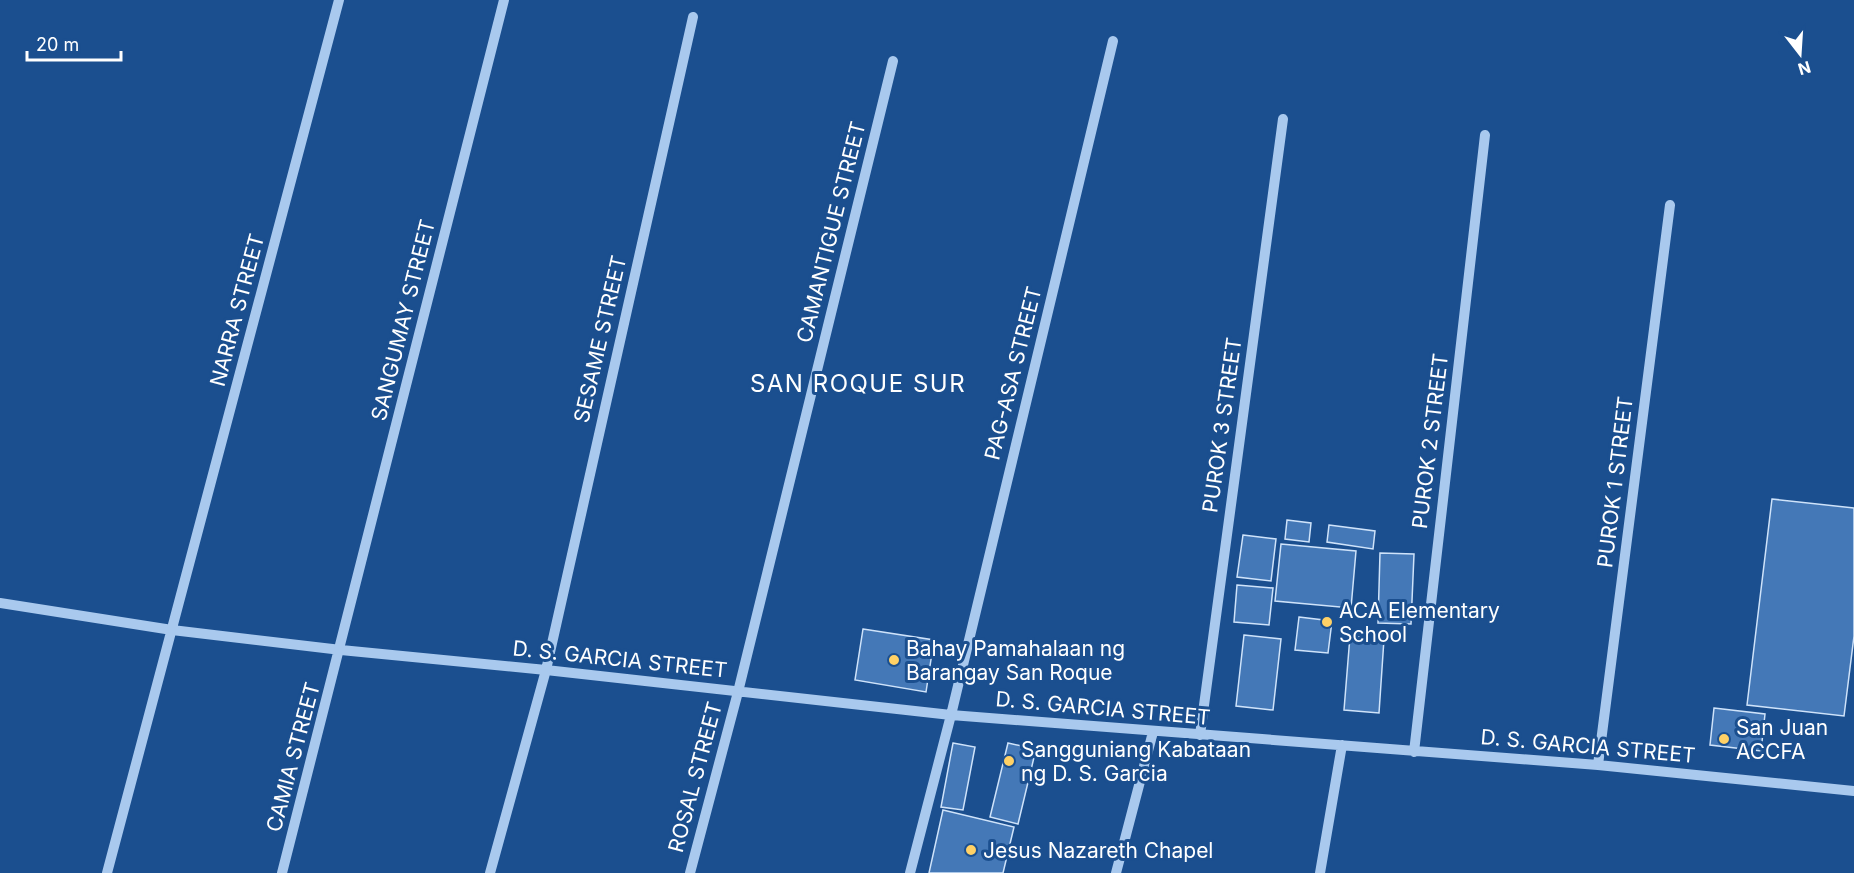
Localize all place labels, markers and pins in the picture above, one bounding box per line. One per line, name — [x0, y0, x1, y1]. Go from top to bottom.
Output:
place label: ACA Elementary School — [1339, 598, 1500, 647]
marker: ACA Elementary School — [1320, 615, 1334, 629]
place label: Bahay Pamahalaan ng Barangay San Roque — [906, 636, 1125, 685]
marker: Bahay Pamahalaan ng Barangay San Roque — [887, 653, 901, 667]
place label: San Juan ACCFA — [1736, 715, 1828, 764]
marker: San Juan ACCFA — [1717, 732, 1731, 746]
place label: Sangguniang Kabataan ng D. S. Garcia — [1021, 737, 1251, 786]
marker: Sangguniang Kabataan ng D. S. Garcia — [1002, 754, 1016, 768]
place label: Jesus Nazareth Chapel — [983, 838, 1213, 863]
marker: Jesus Nazareth Chapel — [964, 843, 978, 857]

